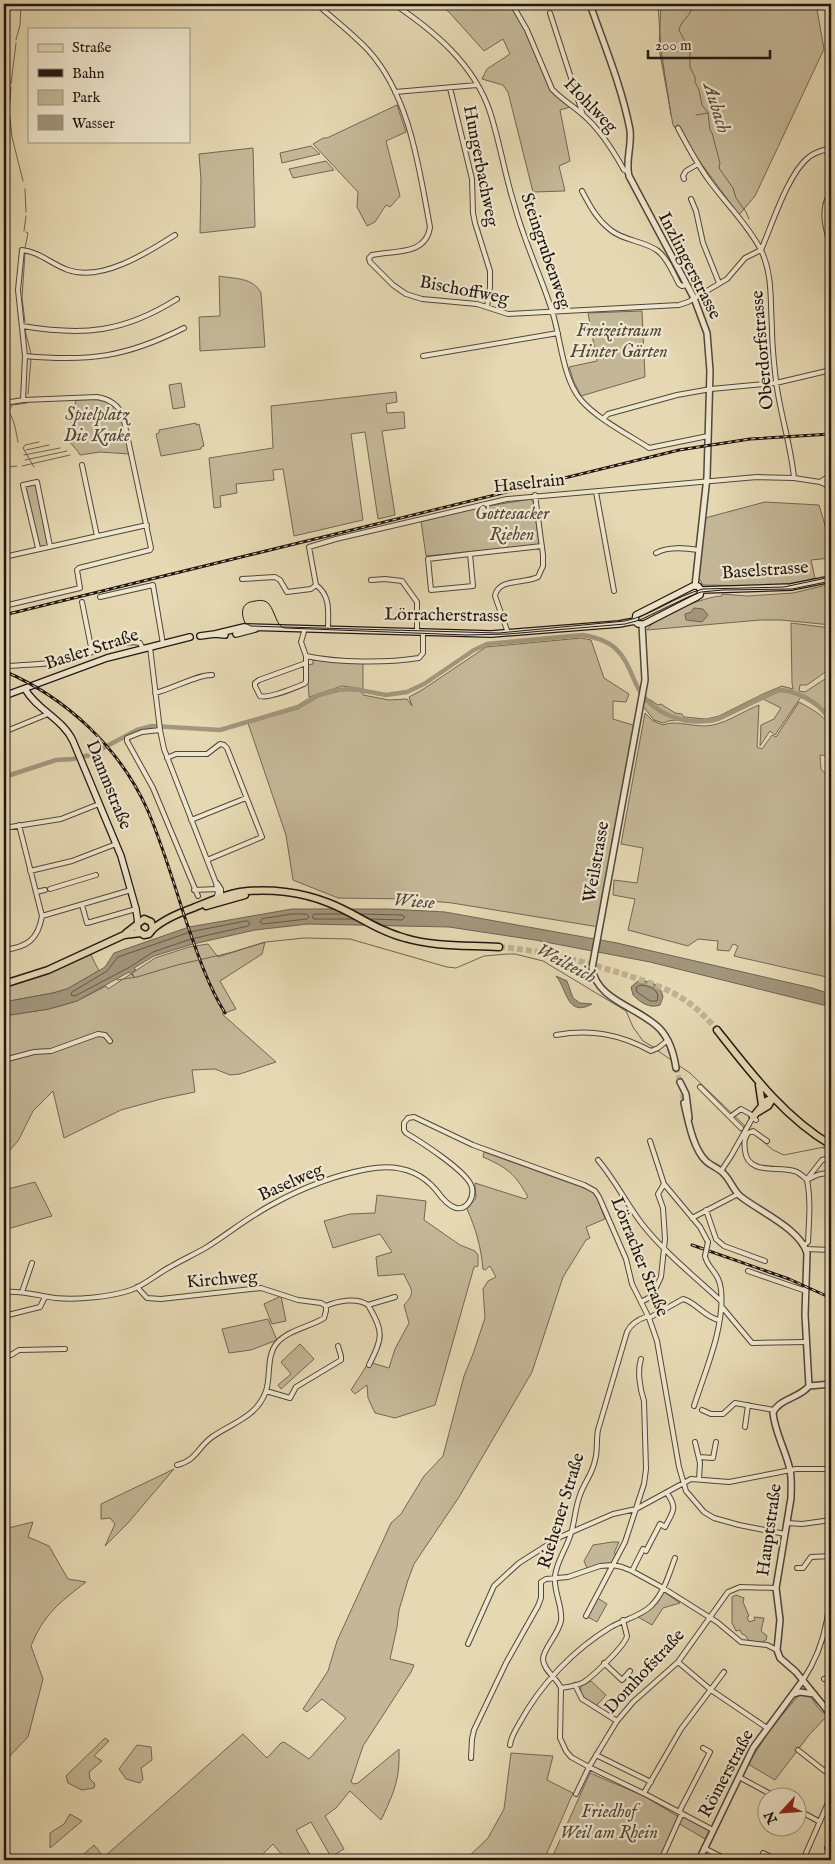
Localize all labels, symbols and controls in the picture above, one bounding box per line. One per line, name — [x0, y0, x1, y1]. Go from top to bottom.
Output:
legend — [28, 28, 190, 142]
scale bar — [648, 28, 770, 60]
text: 200 m — [655, 36, 692, 55]
text: Straße — [72, 38, 112, 57]
text: Bahn — [72, 64, 104, 83]
street label: Hohlweg — [558, 73, 622, 139]
water label: Aubach — [696, 78, 735, 136]
text: Park — [72, 88, 102, 107]
street label: Hungerbachweg — [457, 103, 503, 229]
text: Wasser — [72, 114, 115, 133]
street label: Steingrubenweg — [514, 190, 576, 312]
street label: Inzlingerstrasse — [652, 208, 726, 324]
street label: Bischoffweg — [417, 271, 511, 311]
street label: Oberdorfstrasse — [746, 289, 780, 411]
park label: Freizeitraum Hinter Gärten — [569, 320, 668, 364]
park label: Spielplatz Die Krake — [64, 404, 131, 448]
street label: Haselrain — [492, 469, 566, 499]
park label: Gottesacker Riehen — [475, 503, 550, 547]
street label: Baselstrasse — [721, 556, 809, 586]
street label: Lörracherstrasse — [384, 603, 508, 629]
street label: Basler Straße — [42, 624, 142, 676]
street label: Dammstraße — [80, 737, 136, 833]
street label: Weilstrasse — [579, 820, 615, 904]
water label: Wiese — [392, 889, 436, 915]
water label: Weilteich — [532, 938, 600, 990]
street label: Baselweg — [255, 1158, 327, 1207]
street label: Lörracher Straße — [605, 1194, 673, 1320]
street label: Kirchweg — [186, 1265, 259, 1295]
street label: Riehener Straße — [533, 1450, 591, 1572]
street label: Hauptstraße — [752, 1482, 788, 1578]
street label: Domhofstraße — [600, 1625, 690, 1719]
street label: Römerstraße — [694, 1726, 760, 1822]
north arrow — [758, 1786, 808, 1836]
park label: Friedhof Weil am Rhein — [560, 1801, 658, 1845]
text: N — [760, 1808, 782, 1828]

